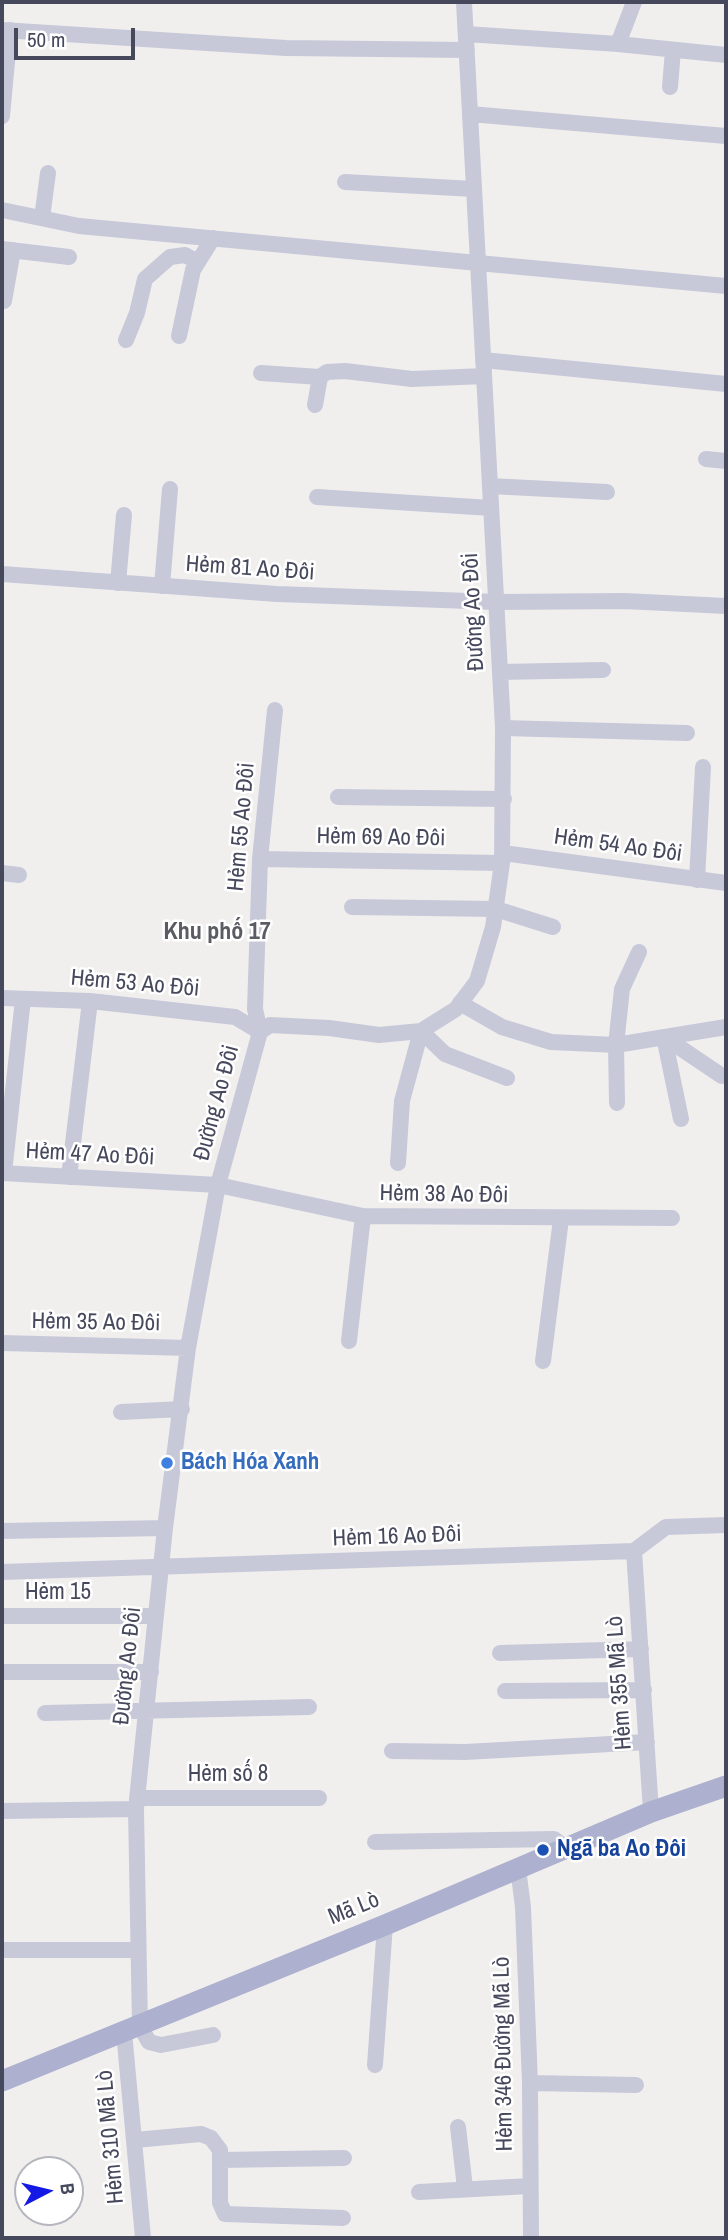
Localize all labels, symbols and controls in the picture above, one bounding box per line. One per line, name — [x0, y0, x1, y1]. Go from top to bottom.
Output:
scale bar — [18, 14, 138, 58]
text: 50 m — [27, 25, 65, 54]
street label: Hẻm 81 Ao Đôi — [185, 551, 315, 587]
street label: Đường Ao Đôi — [457, 552, 491, 672]
street label: Hẻm 55 Ao Đôi — [223, 762, 261, 892]
street label: Hẻm 69 Ao Đôi — [316, 823, 446, 853]
street label: Hẻm 54 Ao Đôi — [552, 823, 684, 869]
district label: Khu phố 17 — [163, 919, 271, 947]
street label: Hẻm 53 Ao Đôi — [70, 965, 200, 1003]
street label: Đường Ao Đôi — [188, 1042, 246, 1164]
street label: Hẻm 47 Ao Đôi — [25, 1138, 155, 1172]
street label: Hẻm 38 Ao Đôi — [379, 1180, 509, 1210]
street label: Hẻm 35 Ao Đôi — [31, 1308, 161, 1338]
place label: Bách Hóa Xanh — [181, 1449, 319, 1477]
marker: Bách Hóa Xanh — [159, 1455, 175, 1471]
street label: Hẻm 16 Ao Đôi — [332, 1521, 462, 1553]
street label: Hẻm 15 — [25, 1579, 91, 1607]
street label: Đường Ao Đôi — [108, 1606, 148, 1726]
street label: Hẻm 355 Mã Lò — [602, 1615, 638, 1751]
street label: Hẻm số 8 — [188, 1761, 268, 1789]
place label: Ngã ba Ao Đôi — [557, 1836, 686, 1864]
marker: Ngã ba Ao Đôi — [535, 1842, 551, 1858]
street label: Mã Lò — [325, 1886, 383, 1932]
street label: Hẻm 346 Đường Mã Lò — [489, 1956, 519, 2152]
street label: Hẻm 310 Mã Lò — [91, 2069, 131, 2205]
north arrow — [14, 2156, 84, 2226]
text: B — [54, 2182, 81, 2196]

